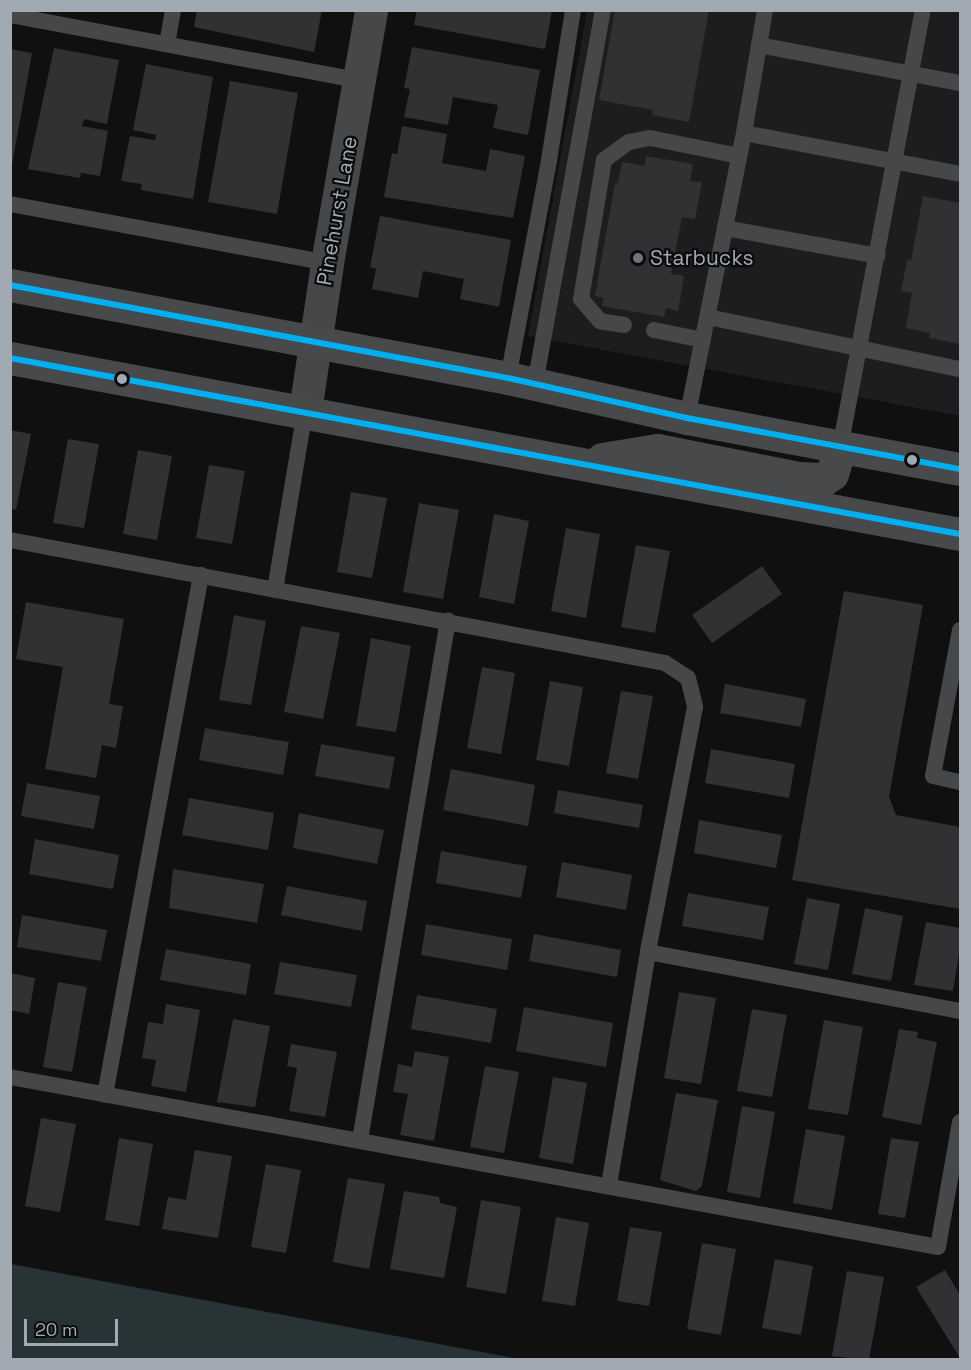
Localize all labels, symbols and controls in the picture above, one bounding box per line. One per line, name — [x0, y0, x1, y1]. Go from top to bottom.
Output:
street label: Pinehurst Lane — [311, 134, 363, 288]
place label: Starbucks — [650, 245, 754, 271]
marker: Starbucks — [631, 251, 645, 265]
unlabelled marker — [116, 373, 128, 385]
unlabelled marker — [906, 454, 918, 466]
scale bar — [27, 1307, 122, 1345]
text: 20 m — [35, 1318, 78, 1341]

